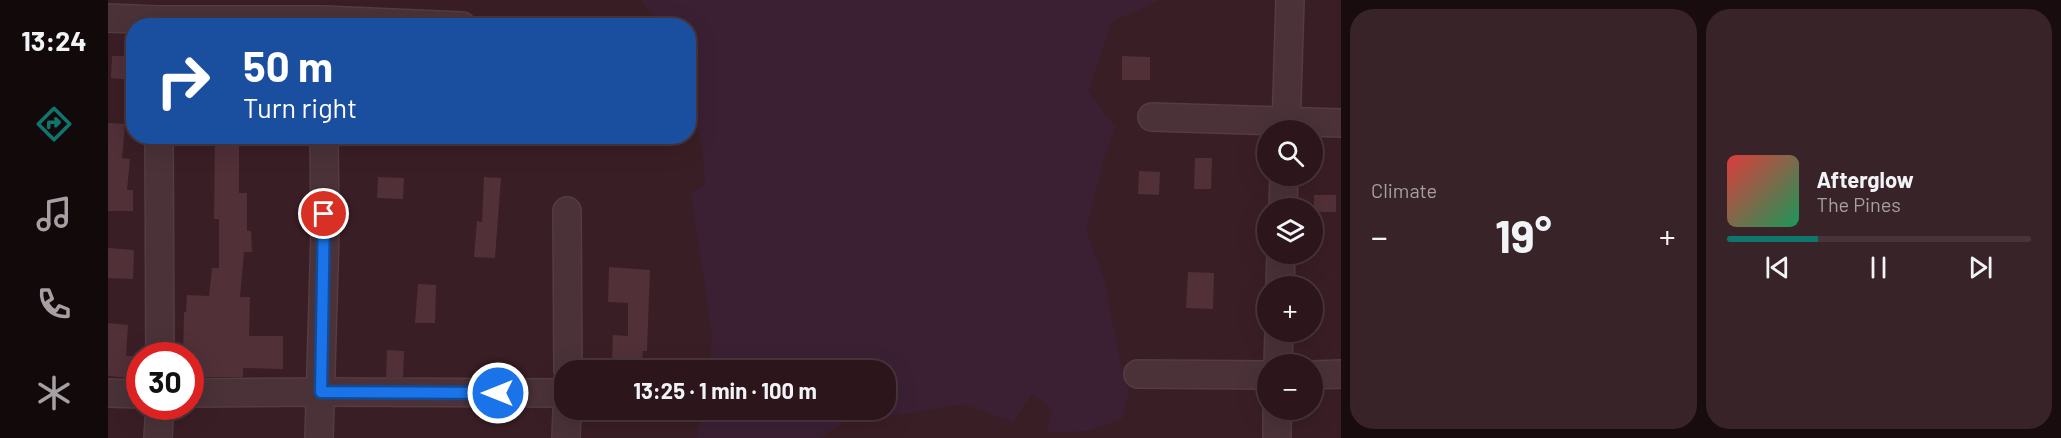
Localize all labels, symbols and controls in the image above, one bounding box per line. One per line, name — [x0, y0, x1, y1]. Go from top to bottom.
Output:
text: 13:24 — [21, 24, 87, 56]
text: 50 m — [243, 40, 333, 90]
icon: right — [144, 42, 222, 120]
text: Turn right — [243, 91, 357, 123]
icon: directions — [33, 103, 75, 145]
map controls — [1257, 120, 1323, 420]
button: search — [1257, 120, 1323, 186]
text: Afterglow — [1817, 166, 1914, 192]
text: Climate — [1371, 178, 1437, 202]
pin — [298, 188, 349, 239]
text: The Pines — [1817, 192, 1901, 216]
icon: music — [33, 193, 75, 235]
icon: arrive — [307, 197, 340, 230]
button: layers — [1257, 198, 1323, 264]
text: 19° — [1495, 208, 1552, 262]
text: − — [1371, 216, 1388, 256]
text: + — [1659, 216, 1676, 256]
icon: previous — [1761, 251, 1794, 284]
icon: pause — [1862, 251, 1895, 284]
icon: next — [1964, 251, 1997, 284]
button: + — [1257, 276, 1323, 342]
icon: phone — [33, 283, 75, 325]
speed limit sign: 30 — [126, 342, 204, 420]
button: − — [1257, 354, 1323, 420]
position arrow — [466, 361, 530, 425]
icon: climate — [33, 372, 75, 414]
text: 13:25 · 1 min · 100 m — [633, 377, 817, 403]

